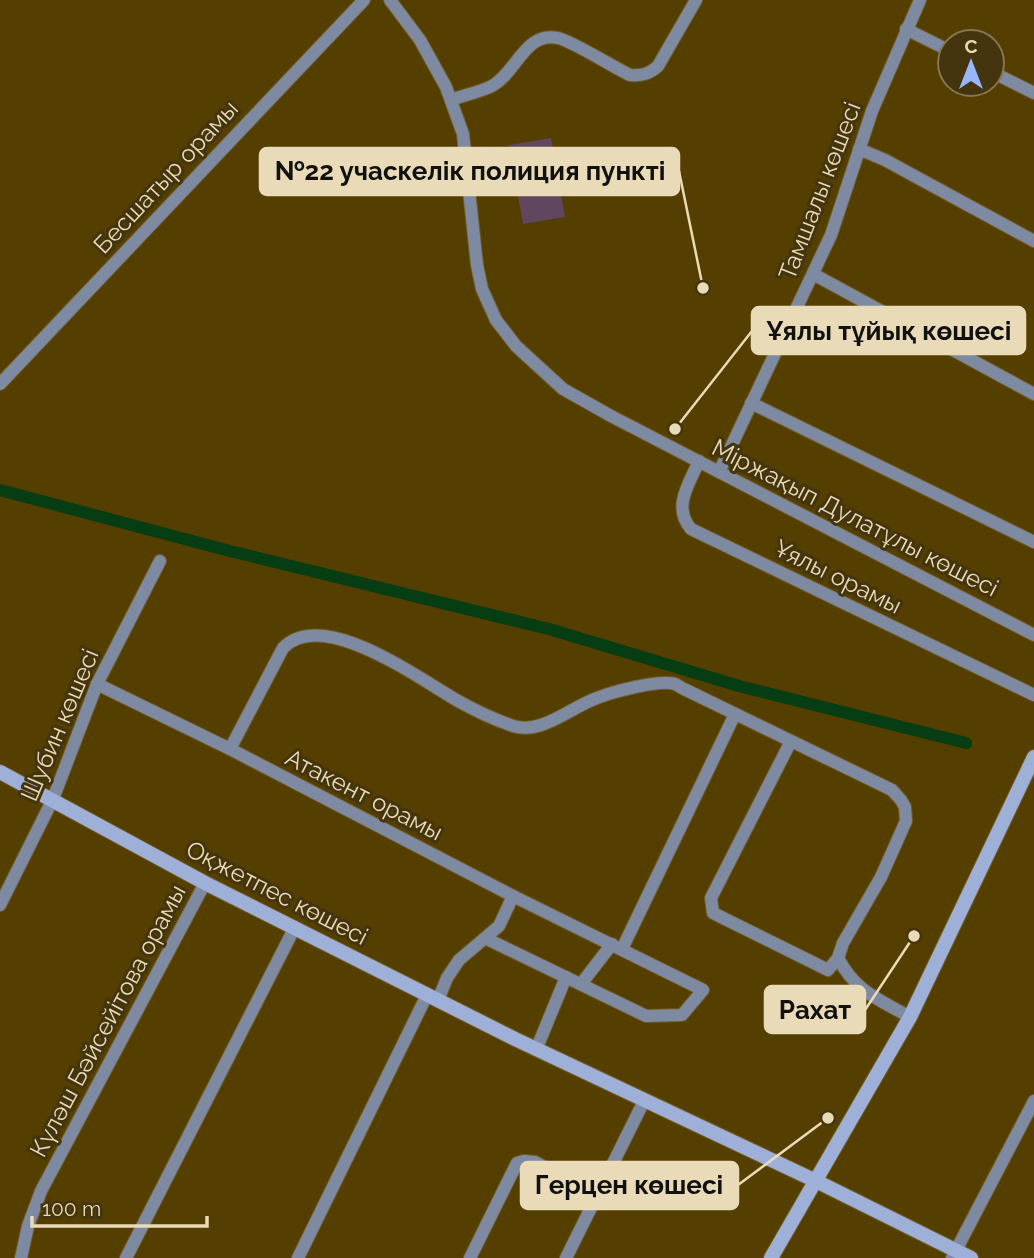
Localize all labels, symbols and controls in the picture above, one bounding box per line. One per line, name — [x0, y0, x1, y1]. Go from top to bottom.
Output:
north arrow — [936, 28, 1006, 98]
text: С — [964, 35, 978, 57]
street label: Бесшатыр орамы — [87, 94, 244, 259]
street label: Тамшалы көшесі — [772, 98, 867, 284]
callout: №22 учаскелік полиция пункті — [260, 148, 679, 195]
text: №22 учаскелік полиция пункті — [275, 156, 665, 186]
callout: Ұялы тұйық көшесі — [752, 307, 1025, 354]
text: Ұялы тұйық көшесі — [766, 316, 1011, 346]
street label: Міржақып Дулатұлы көшесі — [707, 433, 1003, 603]
street label: Ұялы орамы — [770, 533, 906, 620]
street label: Шубин көшесі — [14, 644, 105, 805]
street label: Атакент орамы — [281, 742, 448, 847]
street label: Оқжетпес көшесі — [182, 834, 373, 951]
street label: Күләш Бәйсейітова орамы — [23, 880, 192, 1162]
callout: Рахат — [765, 986, 865, 1033]
text: Рахат — [779, 995, 851, 1025]
callout: Герцен көшесі — [521, 1162, 738, 1209]
text: Герцен көшесі — [535, 1170, 723, 1200]
scale bar — [32, 1184, 206, 1228]
text: 100 m — [42, 1196, 101, 1221]

